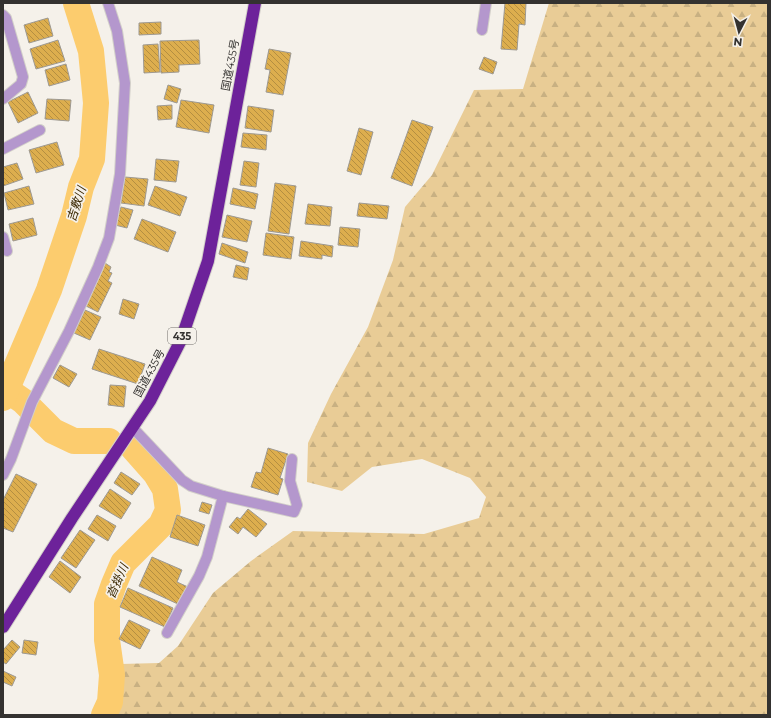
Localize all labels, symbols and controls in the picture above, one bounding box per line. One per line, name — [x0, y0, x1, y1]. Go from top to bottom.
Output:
north arrow — [719, 12, 759, 52]
text: N — [733, 35, 743, 49]
street label: 国道435号 — [218, 38, 242, 92]
water label: 吉敷川 — [63, 183, 89, 223]
road number: 435 — [168, 328, 196, 344]
street label: 国道435号 — [131, 347, 167, 399]
water label: 沓掛川 — [103, 560, 132, 601]

